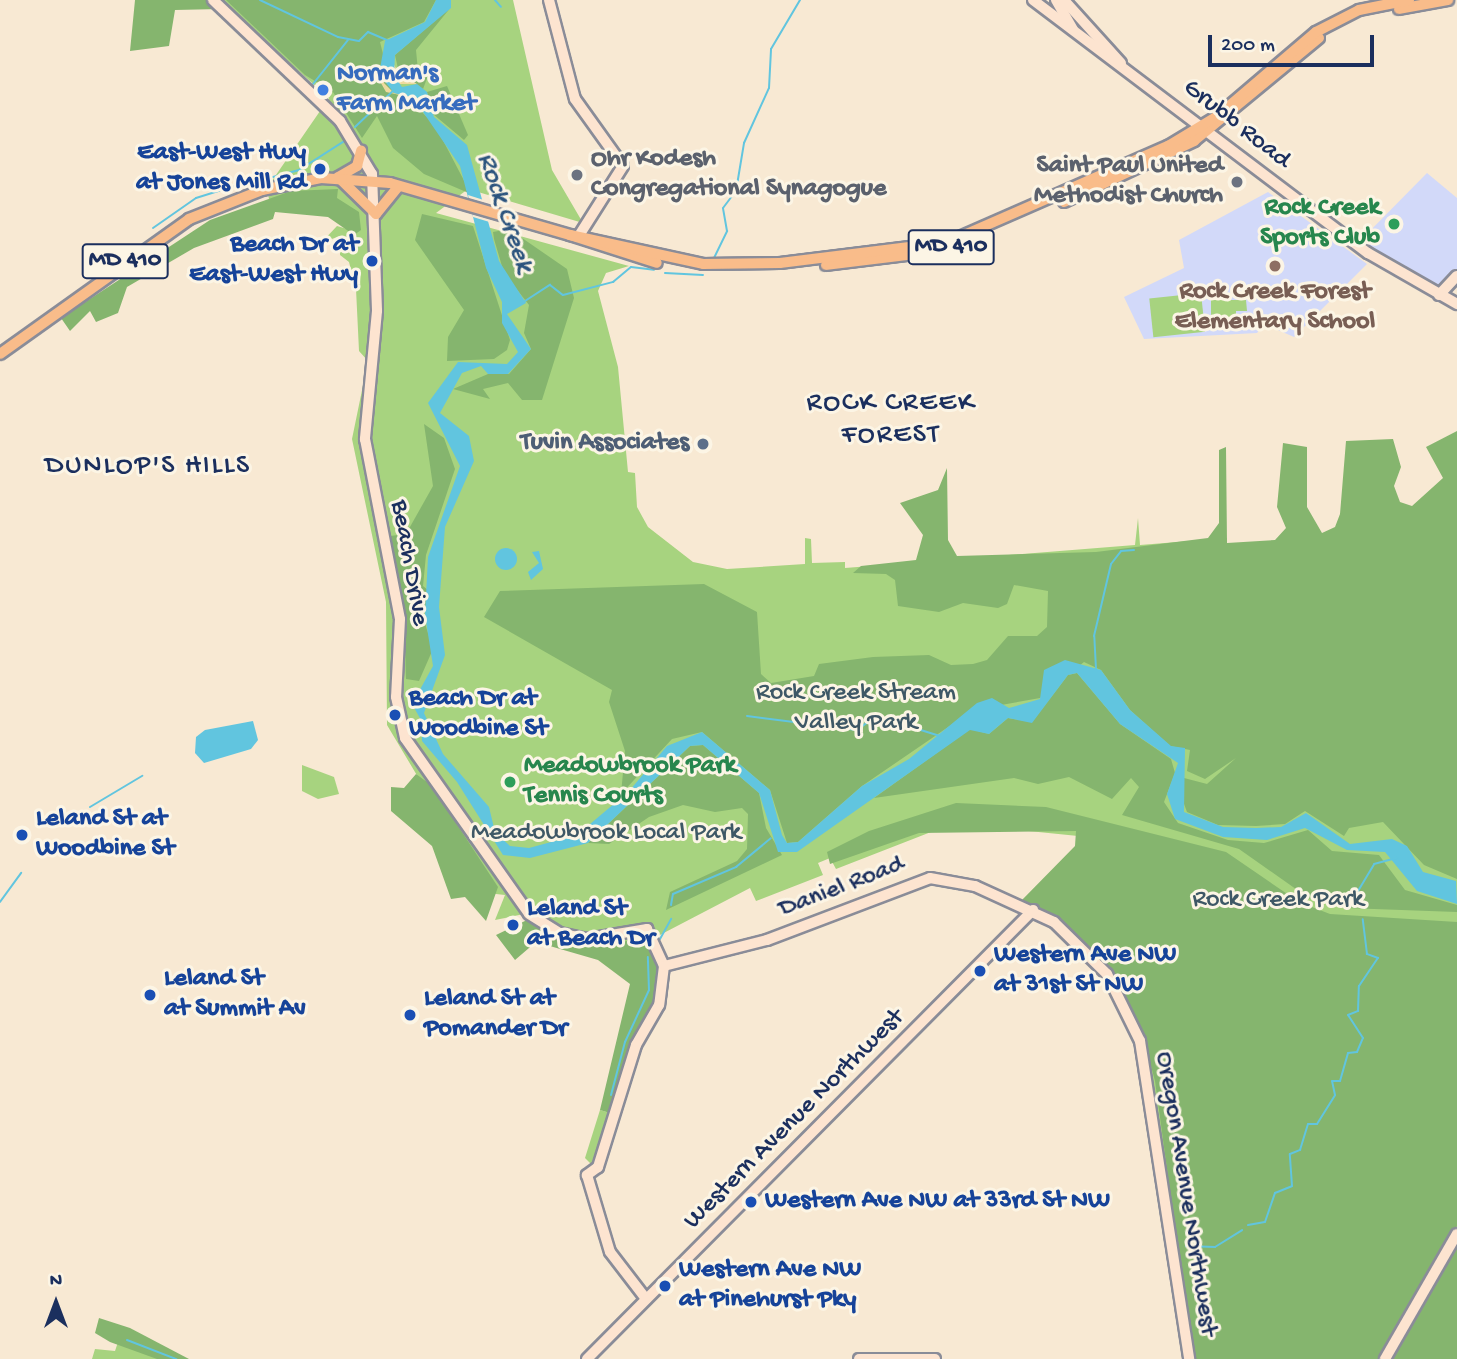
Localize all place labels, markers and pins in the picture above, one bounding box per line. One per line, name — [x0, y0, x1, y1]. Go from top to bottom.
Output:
place label: Norman's Farm Market — [337, 59, 476, 120]
marker: Norman's Farm Market — [315, 82, 331, 98]
place label: East-West Hwy at Jones Mill Rd — [136, 138, 306, 200]
place label: Ohr Kodesh Congregational Synagogue — [591, 144, 886, 206]
place label: Saint Paul United Methodist Church — [1034, 151, 1223, 212]
marker: East-West Hwy at Jones Mill Rd — [312, 161, 328, 177]
marker: Ohr Kodesh Congregational Synagogue — [569, 167, 585, 183]
marker: Saint Paul United Methodist Church — [1229, 174, 1245, 190]
place label: Rock Creek Sports Club — [1260, 193, 1380, 255]
marker: Rock Creek Sports Club — [1386, 216, 1402, 232]
place label: Beach Dr at East-West Hwy — [189, 230, 358, 292]
marker: Beach Dr at East-West Hwy — [364, 253, 380, 269]
marker: Rock Creek Forest Elementary School — [1267, 258, 1283, 274]
place label: Rock Creek Forest Elementary School — [1175, 277, 1375, 338]
place label: Tuvin Associates — [521, 428, 689, 460]
marker: Tuvin Associates — [695, 436, 711, 452]
place label: Beach Dr at Woodbine St — [409, 684, 547, 746]
marker: Beach Dr at Woodbine St — [387, 707, 403, 723]
place label: Meadowbrook Park Tennis Courts — [524, 751, 736, 812]
marker: Meadowbrook Park Tennis Courts — [502, 774, 518, 790]
place label: Leland St at Woodbine St — [36, 804, 174, 866]
marker: Leland St at Woodbine St — [14, 827, 30, 843]
place label: Leland St at Beach Dr — [527, 894, 654, 956]
marker: Leland St at Beach Dr — [505, 917, 521, 933]
place label: Western Ave NW at 31st St NW — [994, 940, 1176, 1002]
marker: Western Ave NW at 31st St NW — [972, 963, 988, 979]
place label: Leland St at Summit Av — [164, 964, 306, 1026]
place label: Leland St at Pomander Dr — [424, 984, 567, 1046]
marker: Leland St at Summit Av — [142, 987, 158, 1003]
marker: Leland St at Pomander Dr — [402, 1007, 418, 1023]
place label: Western Ave NW at 33rd St NW — [765, 1186, 1110, 1218]
marker: Western Ave NW at 33rd St NW — [743, 1194, 759, 1210]
place label: Western Ave NW at Pinehurst Pky — [679, 1255, 861, 1316]
marker: Western Ave NW at Pinehurst Pky — [657, 1278, 673, 1294]

